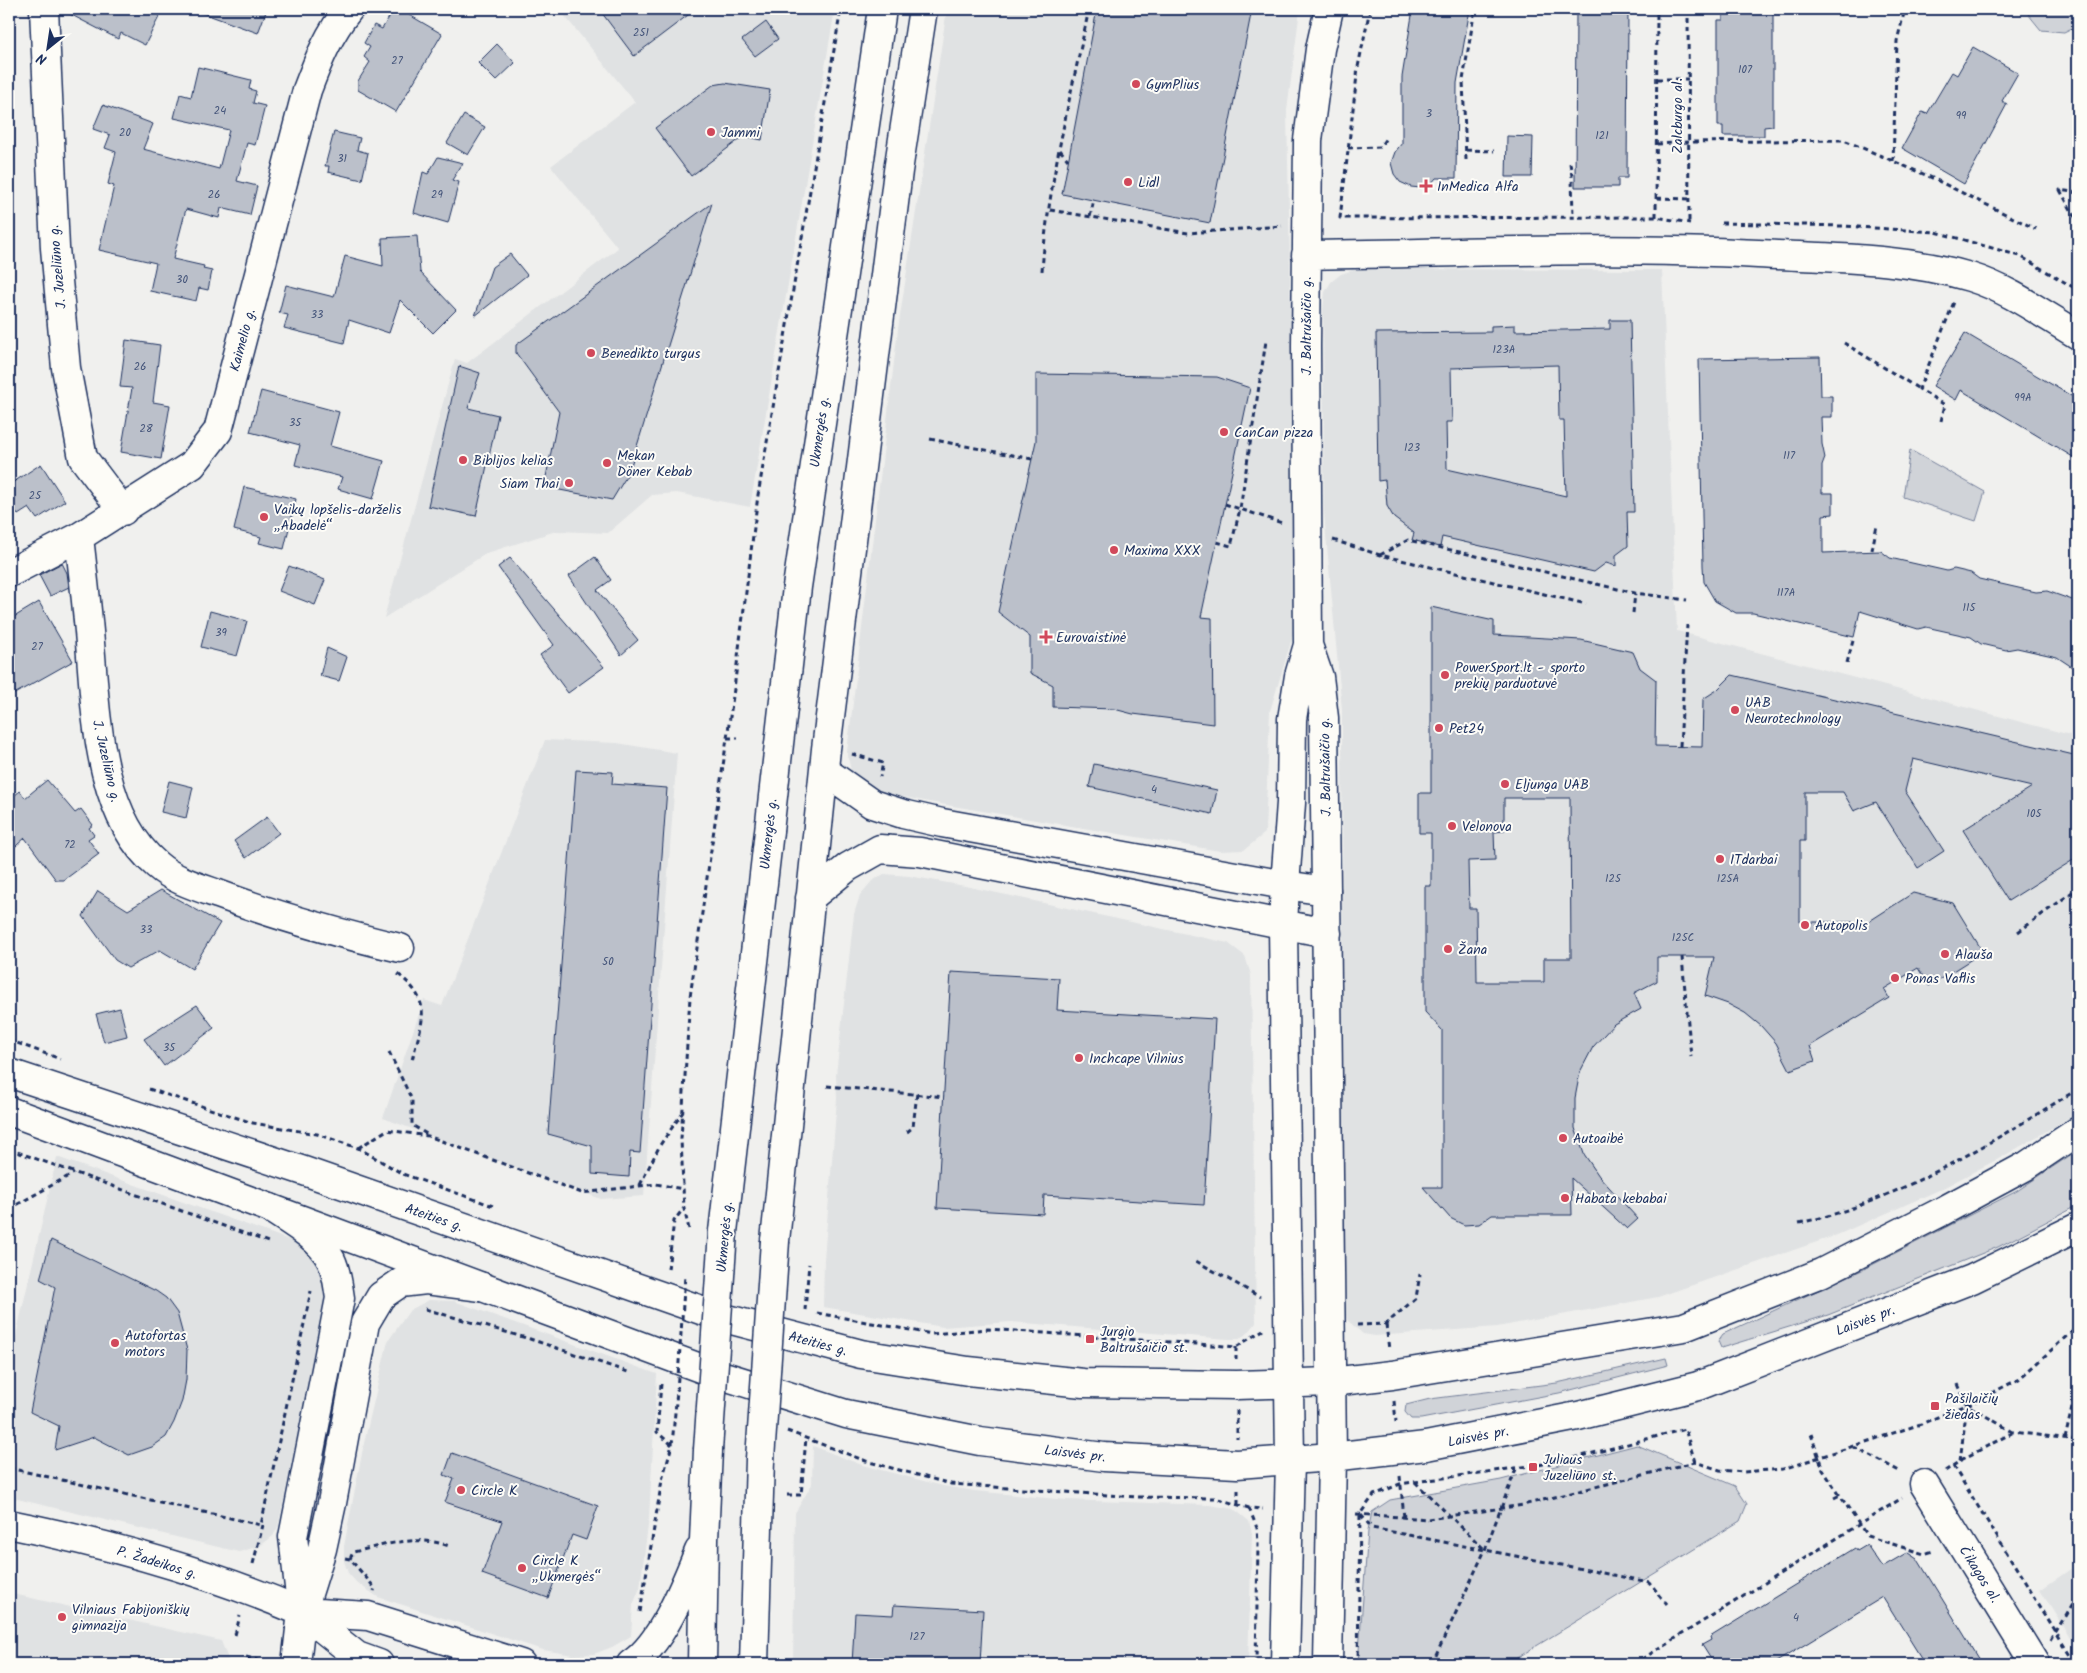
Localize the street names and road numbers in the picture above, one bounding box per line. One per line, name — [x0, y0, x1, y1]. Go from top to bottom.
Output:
street label: Zalcburgo al. — [1667, 78, 1689, 154]
street label: J. Juzeliūno g. — [43, 224, 73, 310]
street label: J. Baltrušaičio g. — [1296, 277, 1318, 375]
street label: Kaimelio g. — [224, 306, 262, 374]
street label: Ukmergės g. — [804, 395, 836, 469]
street label: J. Juzeliūno g. — [86, 718, 126, 805]
street label: J. Baltrušaičio g. — [1314, 718, 1338, 816]
street label: Ukmergės g. — [754, 797, 784, 871]
street label: Ateities g. — [402, 1198, 466, 1238]
street label: Ukmergės g. — [711, 1201, 739, 1274]
street label: Laisvės pr. — [1833, 1300, 1898, 1342]
street label: Ateities g. — [786, 1326, 850, 1362]
street label: Laisvės pr. — [1446, 1420, 1511, 1454]
street label: Laisvės pr. — [1043, 1439, 1107, 1469]
street label: P. Žadeikos g. — [114, 1540, 200, 1586]
street label: Čikagos al. — [1953, 1542, 2005, 1608]

